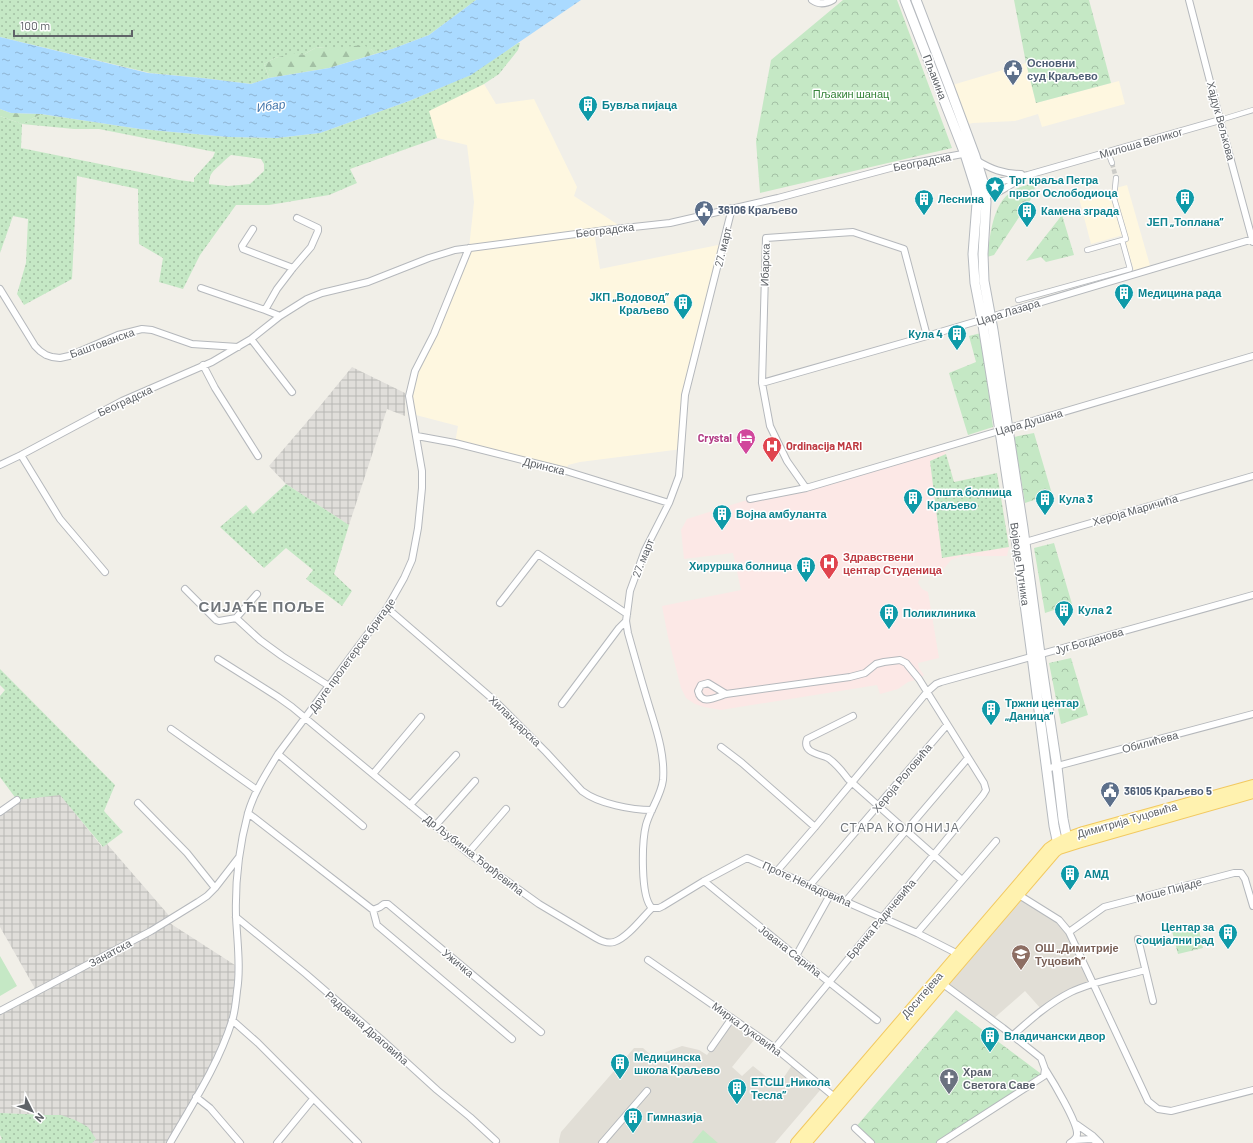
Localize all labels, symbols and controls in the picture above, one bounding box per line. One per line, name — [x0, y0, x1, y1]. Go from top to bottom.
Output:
scale bar — [14, 12, 132, 38]
text: 100 m — [20, 18, 50, 32]
street label: Пљакина — [921, 52, 950, 102]
place label: Основни суд Краљево — [1027, 56, 1098, 82]
public building icon: Основни суд Краљево — [1002, 58, 1024, 86]
street label: Хајдук Вељкова — [1205, 80, 1238, 163]
park label: Пљакин шанац — [813, 87, 890, 100]
building icon: Бувља пијаца — [577, 94, 599, 122]
water label: Ибар — [256, 96, 286, 115]
place label: Бувља пијаца — [602, 98, 678, 111]
street label: Милоша Великог — [1098, 124, 1184, 161]
street label: Београдска — [892, 149, 953, 173]
place label: Трг краља Петра првог Ослободиоца — [1009, 173, 1118, 199]
place icon: Трг краља Петра првог Ослободиоца — [984, 175, 1006, 203]
building icon: ЈЕП „Топлана” — [1174, 187, 1196, 215]
building icon: Леснина — [913, 188, 935, 216]
place label: Леснина — [938, 192, 985, 205]
public building icon: 36106 Краљево — [693, 199, 715, 227]
building icon: Камена зграда — [1016, 200, 1038, 228]
place label: 36106 Краљево — [718, 203, 798, 216]
place label: Камена зграда — [1041, 204, 1120, 217]
place label: ЈЕП „Топлана” — [1146, 215, 1224, 228]
street label: Београдска — [575, 219, 636, 240]
street label: 27. март — [711, 226, 734, 268]
street label: Ибарска — [757, 242, 772, 287]
building icon: Медицина рада — [1113, 282, 1135, 310]
place label: Медицина рада — [1138, 286, 1222, 299]
place label: ЈКП „Водовод” Краљево — [589, 290, 669, 316]
building icon: ЈКП „Водовод” Краљево — [672, 292, 694, 320]
street label: Цара Лазара — [975, 295, 1042, 327]
building icon: Кула 4 — [946, 323, 968, 351]
street label: Баштованска — [68, 325, 137, 360]
place label: Кула 4 — [908, 327, 943, 340]
street label: Београдска — [95, 382, 155, 419]
street label: Цара Душана — [994, 405, 1065, 437]
hotel icon: Crystal — [735, 427, 757, 455]
place label: Crystal — [698, 431, 732, 444]
hospital icon: Ordinacija MARI — [761, 435, 783, 463]
place label: Ordinacija MARI — [786, 439, 862, 452]
street label: Дринска — [522, 454, 567, 477]
place label: Општа болница Краљево — [927, 485, 1013, 511]
building icon: Општа болница Краљево — [902, 487, 924, 515]
building icon: Кула 3 — [1034, 488, 1056, 516]
street label: Хероја Маричића — [1091, 491, 1180, 528]
place label: Кула 3 — [1059, 492, 1093, 505]
building icon: Војна амбуланта — [711, 503, 733, 531]
place label: Војна амбуланта — [736, 507, 828, 520]
street label: Војводе Путника — [1008, 521, 1033, 607]
street label: 27. март — [629, 537, 656, 579]
place label: Здравствени центар Студеница — [843, 550, 943, 576]
hospital icon: Здравствени центар Студеница — [818, 552, 840, 580]
building icon: Хируршка болница — [795, 555, 817, 583]
place label: Хируршка болница — [689, 559, 793, 572]
street label: Друге пролетерске бригаде — [306, 595, 397, 714]
district label: СИЈАЋЕ ПОЉЕ — [199, 597, 325, 615]
building icon: Кула 2 — [1053, 599, 1075, 627]
building icon: Поликлиника — [878, 602, 900, 630]
place label: Кула 2 — [1078, 603, 1112, 616]
place label: Поликлиника — [903, 606, 976, 619]
street label: Југ Богданова — [1053, 624, 1125, 657]
street label: Хиландарска — [487, 693, 545, 749]
place label: Тржни центар „Даница” — [1005, 696, 1079, 722]
building icon: Тржни центар „Даница” — [980, 698, 1002, 726]
street label: Обилићева — [1120, 728, 1180, 755]
street label: Хероја Роловића — [869, 740, 935, 815]
public building icon: 36105 Краљево 5 — [1099, 780, 1121, 808]
place label: 36105 Краљево 5 — [1124, 784, 1212, 797]
street label: Димитрија Туцовића — [1075, 799, 1179, 840]
street label: Др Љубинка Ђорђевића — [422, 812, 528, 898]
district label: СТАРА КОЛОНИЈА — [840, 820, 960, 834]
street label: Проте Ненадовића — [761, 858, 855, 909]
building icon: АМД — [1059, 863, 1081, 891]
place label: АМД — [1084, 867, 1109, 880]
street label: Моше Пијаде — [1134, 874, 1203, 905]
street label: Бранка Радичевића — [843, 875, 918, 961]
place label: Центар за социјални рад — [1136, 920, 1215, 946]
street label: Јована Сарића — [756, 922, 825, 980]
building icon: Центар за социјални рад — [1217, 922, 1239, 950]
street label: Занатска — [86, 936, 134, 969]
place label: ОШ „Димитрије Туцовић” — [1035, 941, 1119, 967]
school or university icon: ОШ „Димитрије Туцовић” — [1010, 943, 1032, 971]
street label: Ужичка — [440, 946, 477, 980]
street label: Доситејева — [898, 968, 946, 1020]
street label: Радована Драговића — [323, 988, 412, 1068]
street label: Мирка Луковића — [710, 999, 785, 1059]
building icon: Владичански двор — [979, 1025, 1001, 1053]
place label: Владичански двор — [1004, 1029, 1106, 1042]
place label: Медицинска школа Краљево — [634, 1050, 720, 1076]
building icon: Медицинска школа Краљево — [609, 1052, 631, 1080]
place label: Храм Светога Саве — [963, 1065, 1035, 1091]
church icon: Храм Светога Саве — [938, 1067, 960, 1095]
place label: ЕТСШ „Никола Тесла” — [751, 1075, 831, 1101]
building icon: ЕТСШ „Никола Тесла” — [726, 1077, 748, 1105]
north arrow — [12, 1091, 52, 1131]
building icon: Гимназија — [622, 1106, 644, 1134]
place label: Гимназија — [647, 1110, 703, 1123]
text: N — [33, 1111, 47, 1125]

